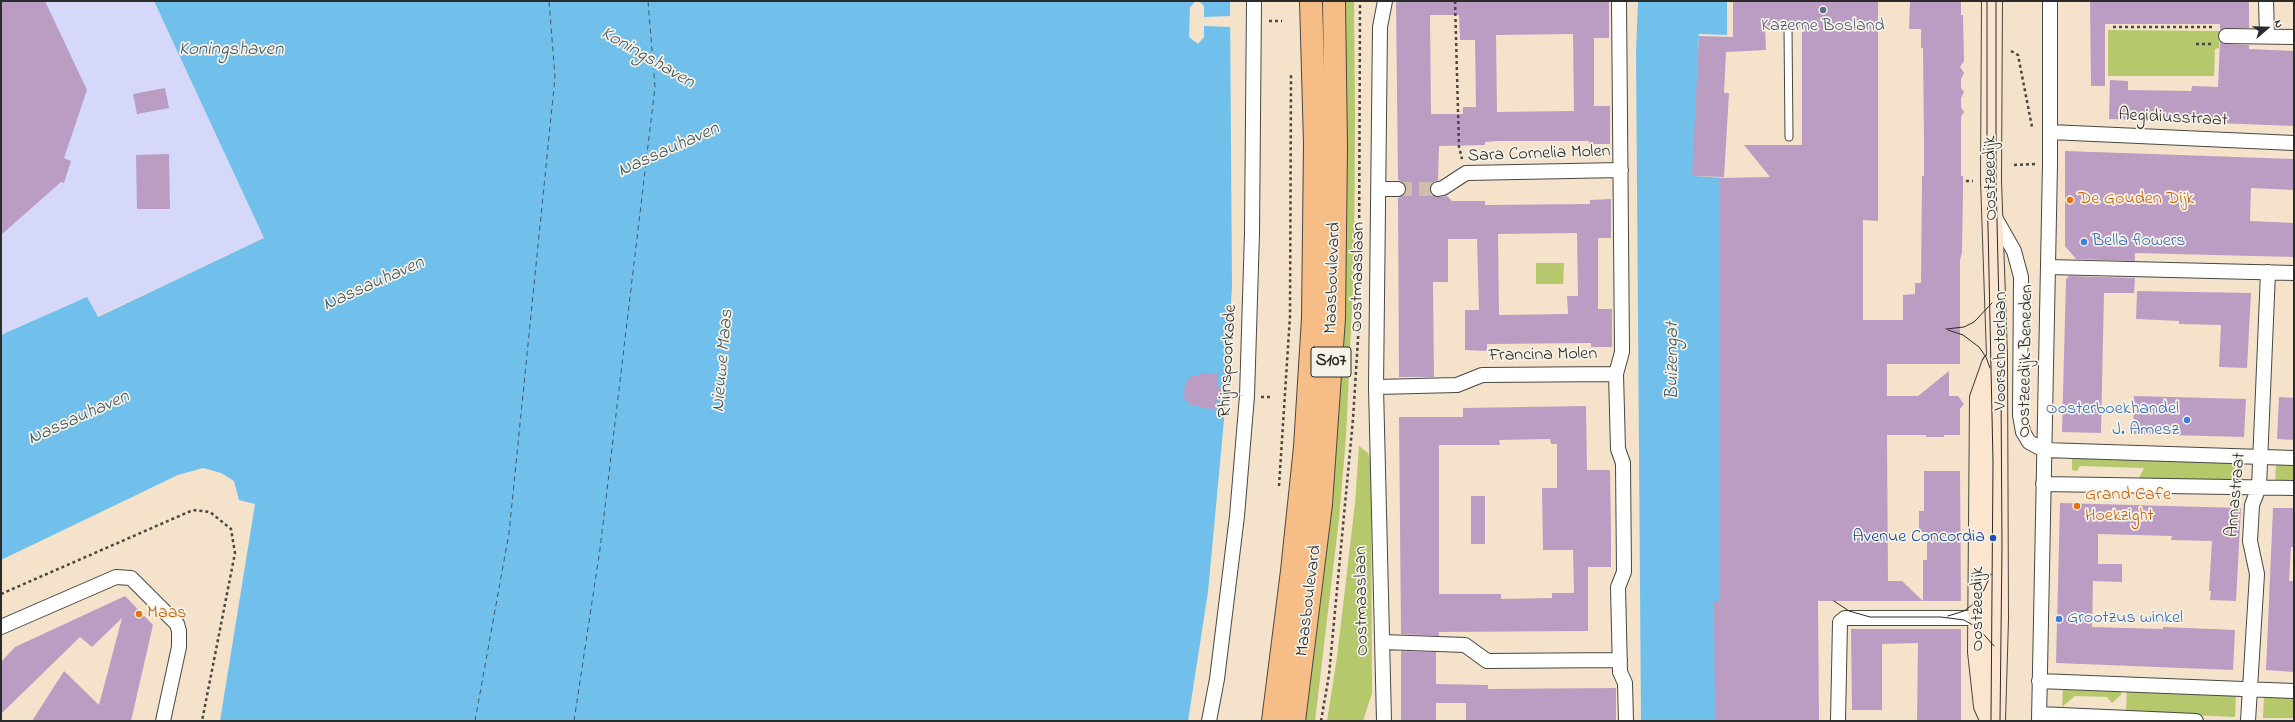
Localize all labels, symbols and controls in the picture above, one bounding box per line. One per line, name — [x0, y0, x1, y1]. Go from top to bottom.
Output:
marker: Kazerne Bosland — [1818, 5, 1828, 15]
north arrow — [2247, 8, 2287, 48]
place label: Kazerne Bosland — [1761, 16, 1885, 38]
text: N — [2269, 18, 2287, 30]
water label: Koningshaven — [596, 23, 698, 95]
water label: Koningshaven — [179, 40, 283, 62]
street label: Aegidiusstraat — [2118, 105, 2228, 133]
water label: Nassauhaven — [615, 119, 723, 183]
street label: Oostzeedijk — [1980, 135, 2004, 221]
street label: Sara Cornelia Molen — [1467, 142, 1611, 168]
place label: De Gouden Dijk — [2078, 189, 2194, 211]
marker: De Gouden Dijk — [2065, 195, 2075, 205]
street label: Maasboulevard — [1321, 222, 1347, 334]
street label: Oostmaaslaan — [1347, 222, 1371, 332]
place label: Bella flowers — [2092, 231, 2185, 253]
marker: Bella flowers — [2079, 237, 2089, 247]
water label: Nassauhaven — [320, 253, 428, 317]
street label: Oostzeedijk Beneden — [2015, 284, 2039, 438]
street label: Voorschoterlaan — [1991, 292, 2013, 410]
street label: Rhijnspoorkade — [1215, 304, 1243, 418]
water label: Nieuwe Maas — [708, 309, 740, 413]
water label: Buizengat — [1663, 322, 1685, 400]
street label: Francina Molen — [1489, 344, 1597, 368]
road number: S107 — [1311, 347, 1351, 377]
water label: Nassauhaven — [25, 387, 133, 451]
place label: Oosterboekhandel J. Amesz — [2046, 399, 2179, 442]
marker: Oosterboekhandel J. Amesz — [2182, 415, 2192, 425]
street label: Annastraat — [2223, 452, 2251, 538]
place label: Grand Cafe Hoekzight — [2085, 485, 2171, 528]
marker: Grand Cafe Hoekzight — [2072, 501, 2082, 511]
place label: Avenue Concordia — [1853, 527, 1985, 549]
marker: Avenue Concordia — [1988, 533, 1998, 543]
street label: Maasboulevard — [1292, 544, 1328, 658]
street label: Oostmaaslaan — [1351, 546, 1375, 656]
street label: Oostzeedijk — [1968, 567, 1990, 651]
place label: Maas — [147, 603, 187, 625]
place label: Grootzus winkel — [2067, 608, 2183, 630]
marker: Maas — [134, 609, 144, 619]
marker: Grootzus winkel — [2054, 614, 2064, 624]

